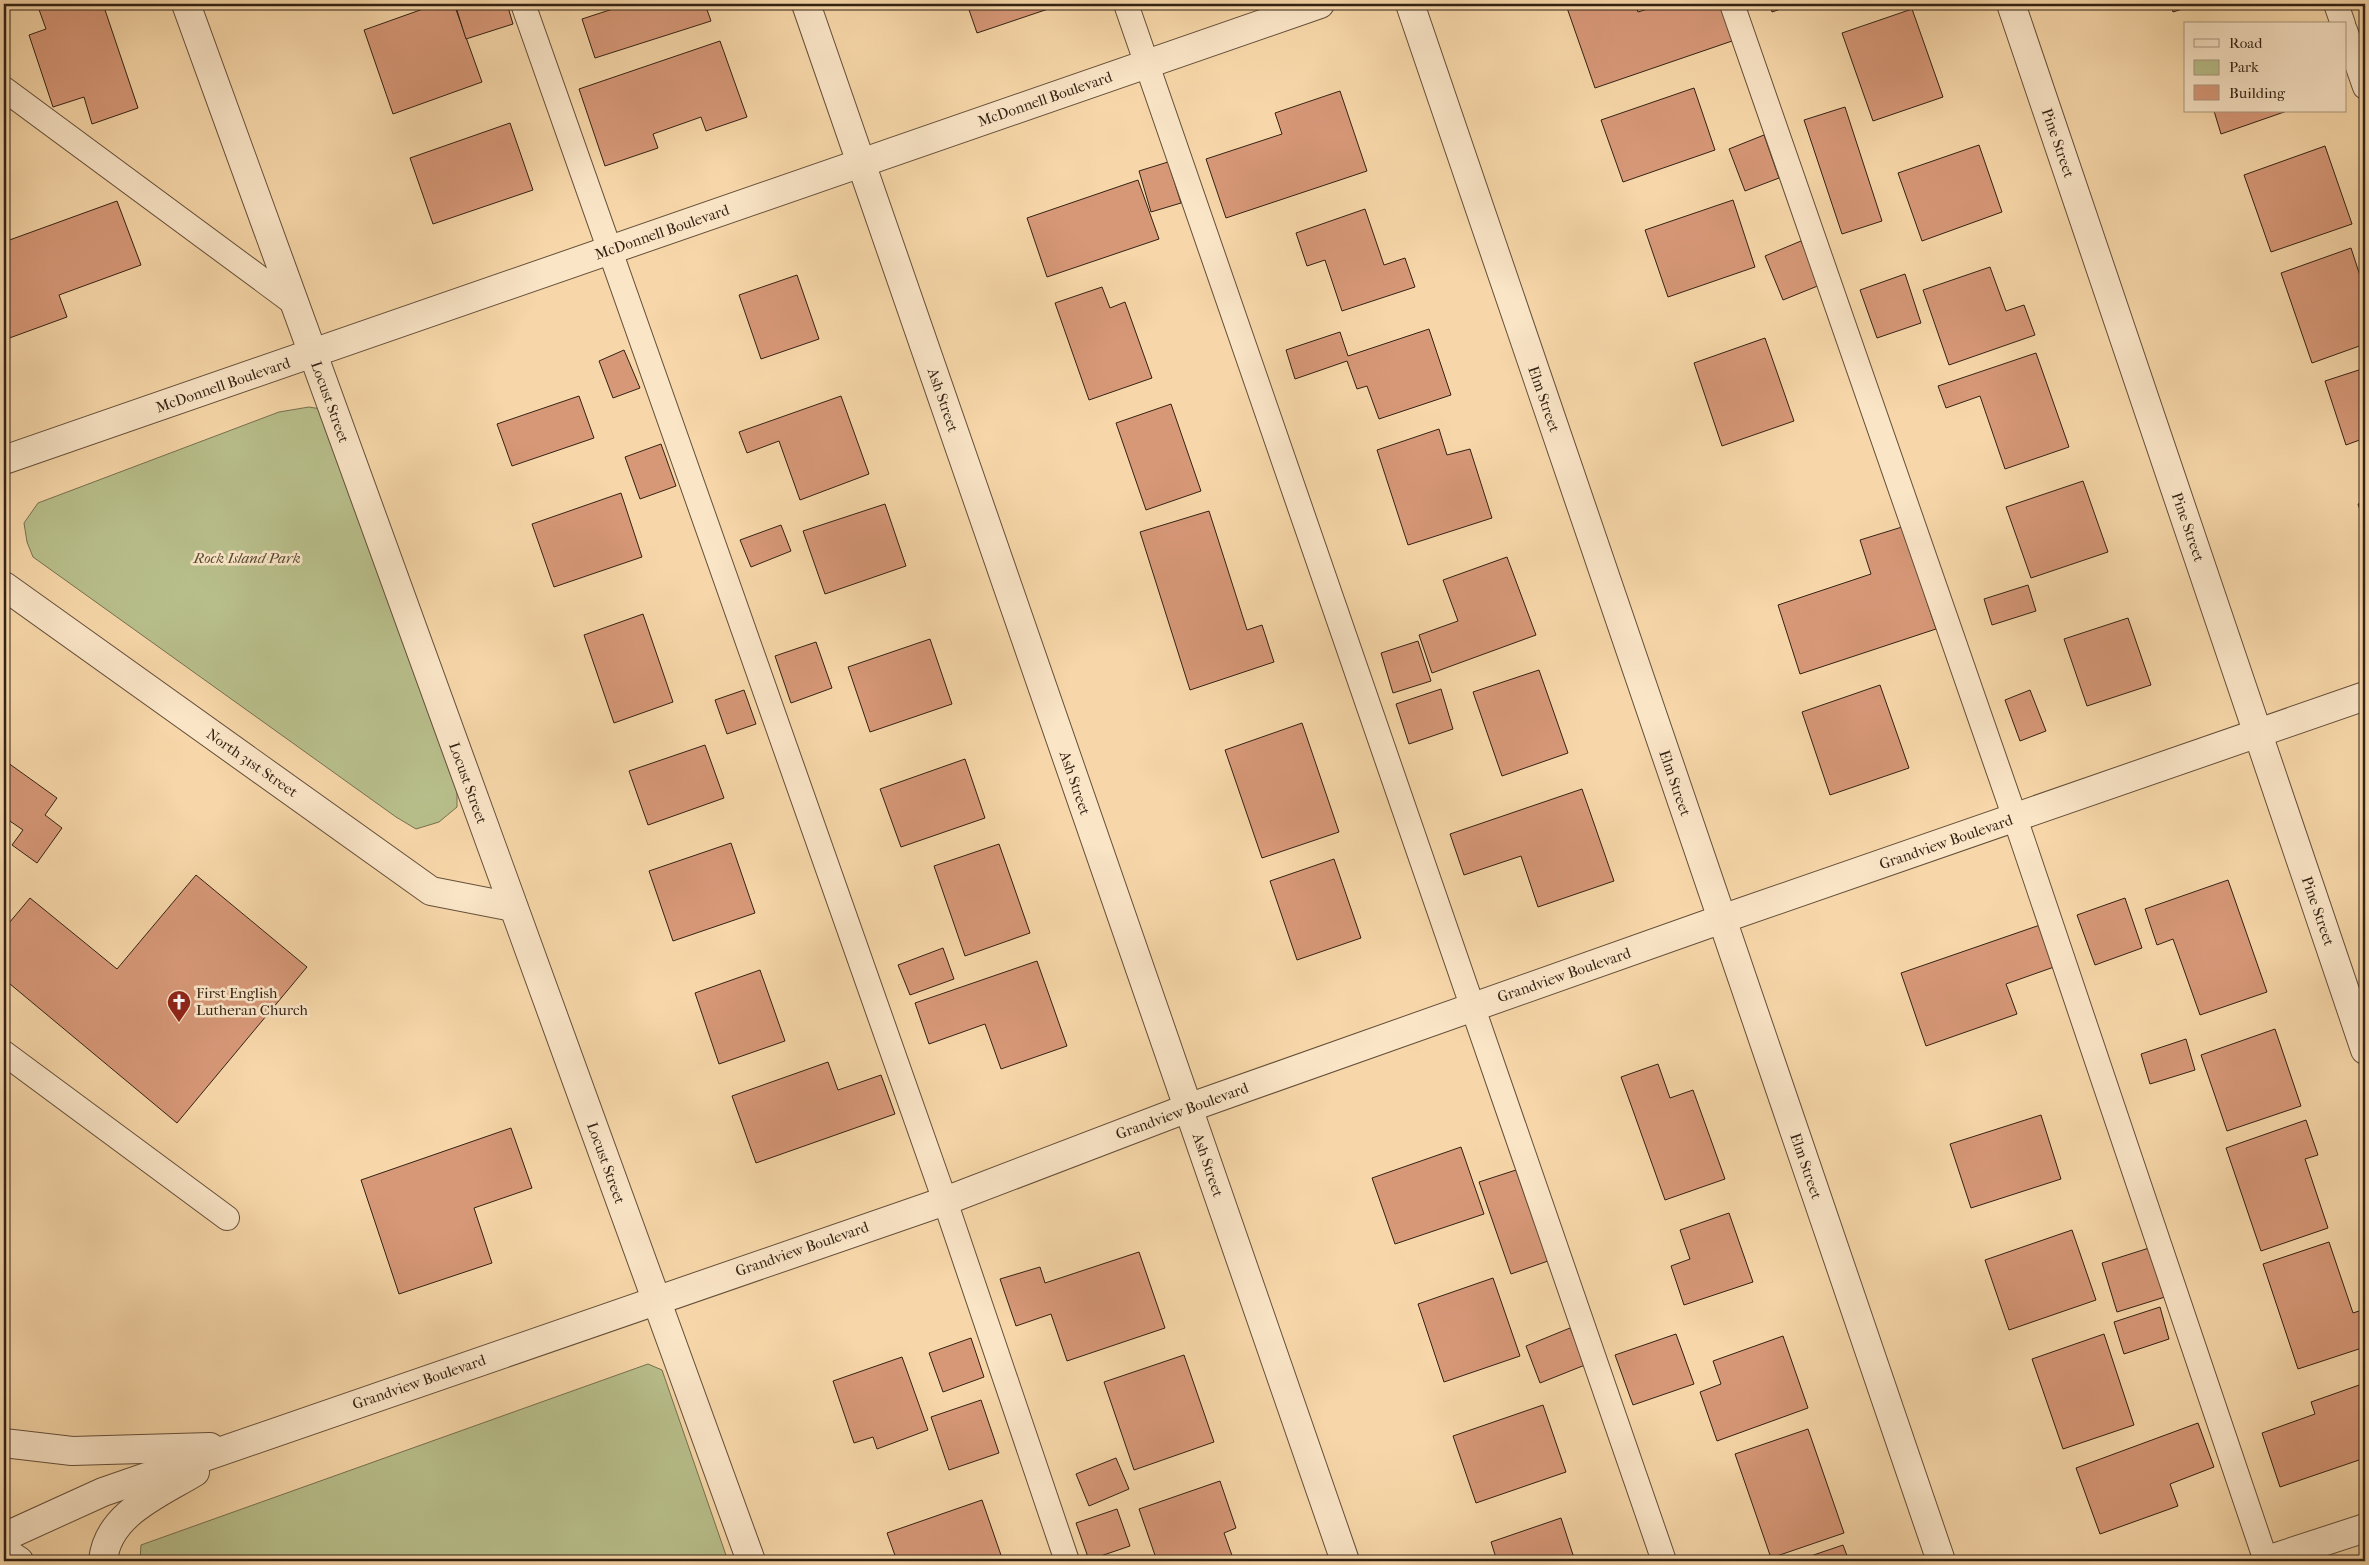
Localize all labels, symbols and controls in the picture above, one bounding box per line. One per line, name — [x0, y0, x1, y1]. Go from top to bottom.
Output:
legend — [2184, 22, 2346, 112]
text: Road — [2229, 34, 2263, 52]
text: Park — [2229, 58, 2259, 76]
street label: McDonnell Boulevard — [975, 67, 1115, 130]
text: Building — [2229, 84, 2286, 102]
street label: Pine Street — [2038, 106, 2078, 181]
street label: McDonnell Boulevard — [592, 200, 732, 263]
street label: McDonnell Boulevard — [153, 353, 293, 416]
street label: Locust Street — [307, 359, 353, 446]
street label: Elm Street — [1524, 364, 1564, 435]
street label: Ash Street — [923, 365, 963, 435]
street label: Pine Street — [2168, 490, 2208, 565]
park label: Rock Island Park — [192, 549, 301, 567]
street label: North 31st Street — [203, 725, 302, 802]
street label: Locust Street — [445, 740, 491, 827]
street label: Ash Street — [1055, 748, 1095, 818]
street label: Elm Street — [1655, 748, 1695, 819]
street label: Grandview Boulevard — [1877, 810, 2016, 873]
street label: Pine Street — [2298, 874, 2338, 949]
street label: Grandview Boulevard — [1495, 943, 1634, 1006]
place label: First English Lutheran Church — [196, 984, 309, 1019]
church icon: First English Lutheran Church — [166, 989, 192, 1023]
street label: Grandview Boulevard — [1113, 1078, 1252, 1143]
street label: Locust Street — [583, 1120, 629, 1207]
street label: Ash Street — [1188, 1130, 1228, 1200]
street label: Elm Street — [1786, 1131, 1826, 1202]
street label: Grandview Boulevard — [733, 1217, 872, 1280]
street label: Grandview Boulevard — [350, 1350, 489, 1413]

